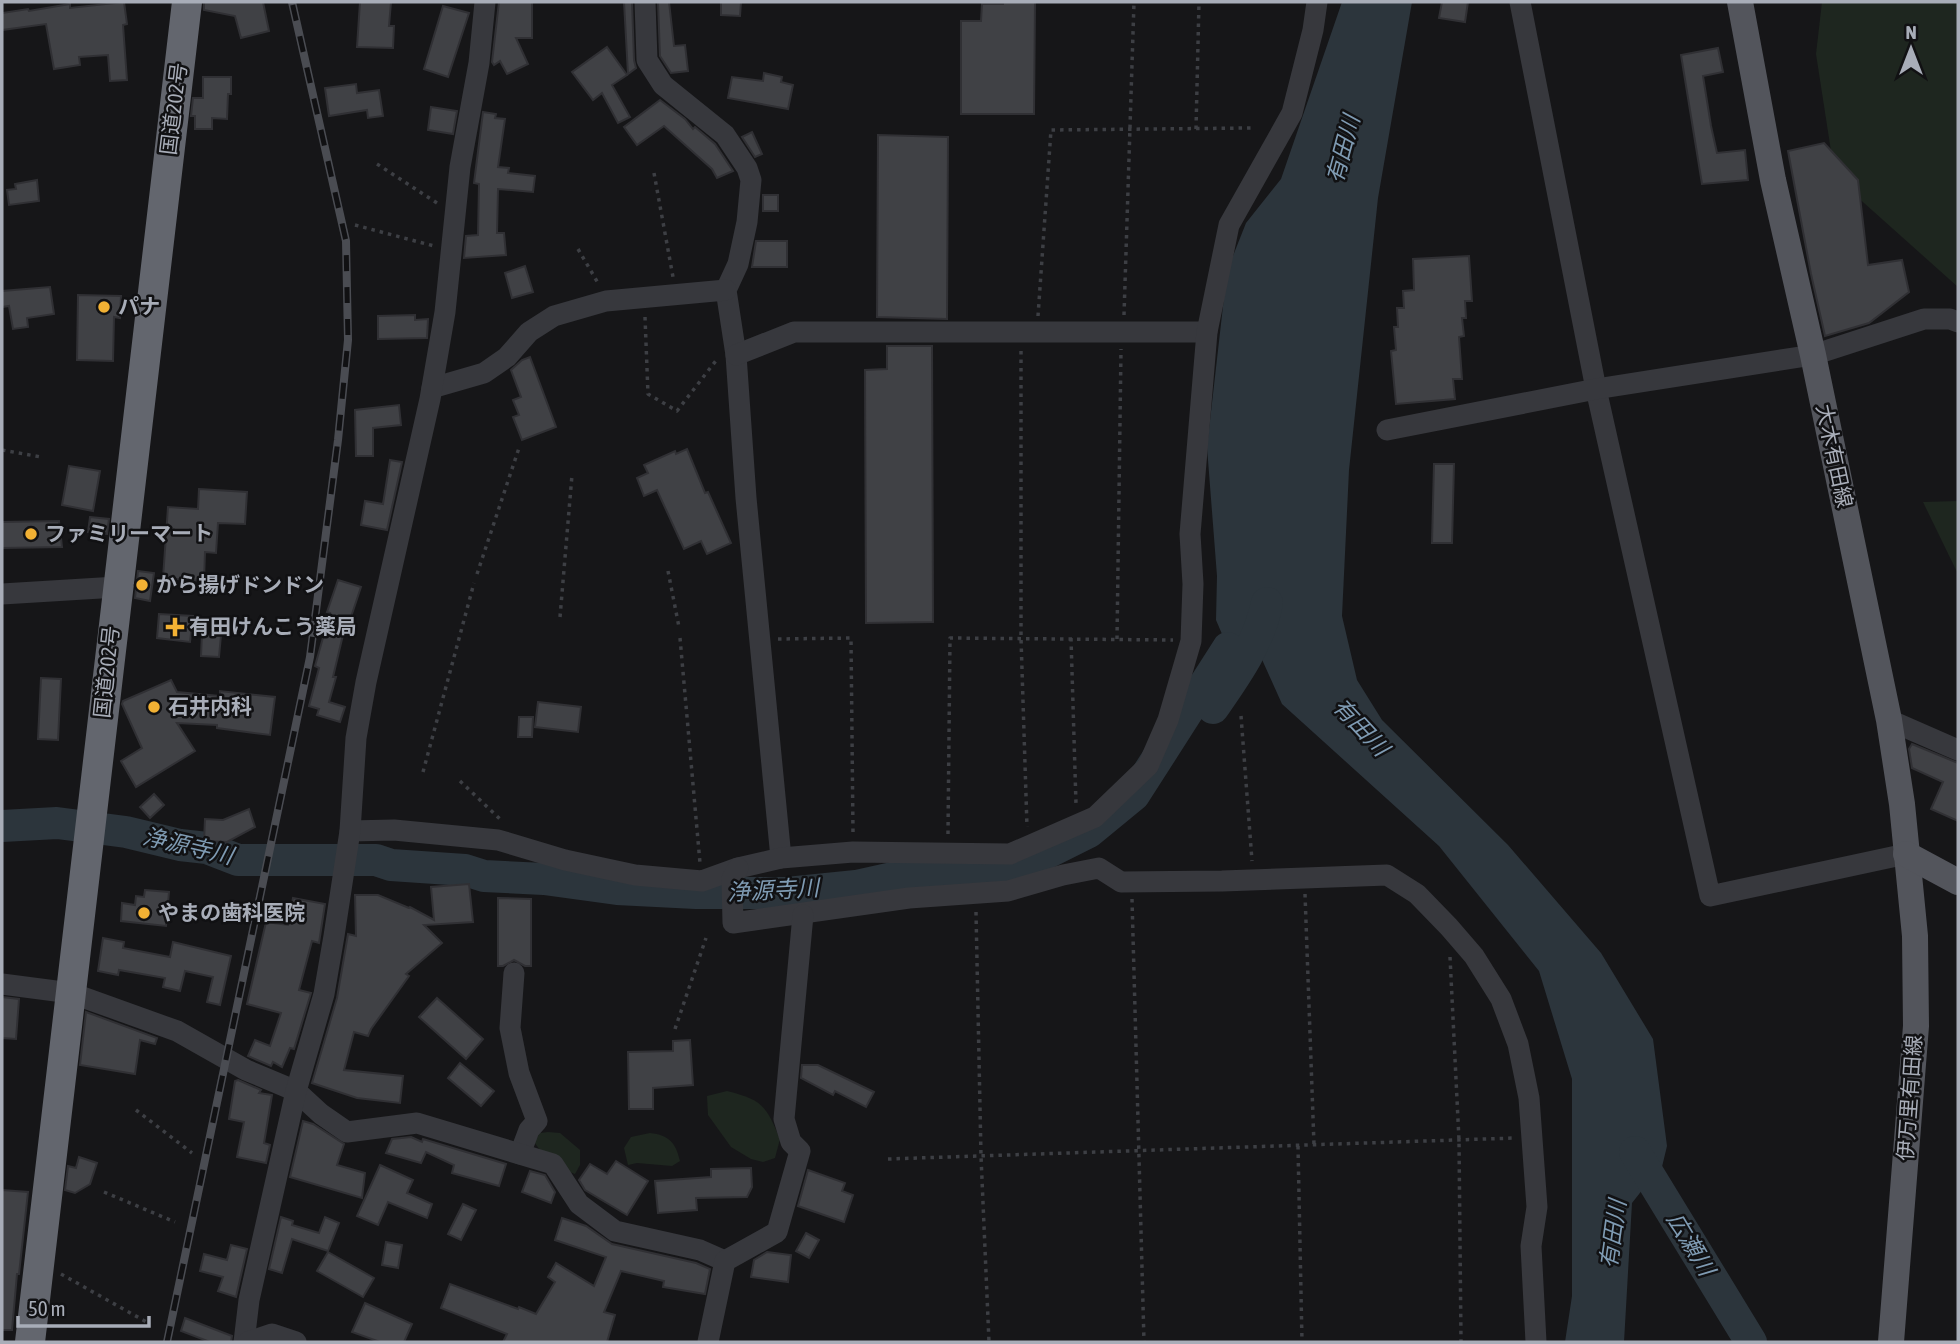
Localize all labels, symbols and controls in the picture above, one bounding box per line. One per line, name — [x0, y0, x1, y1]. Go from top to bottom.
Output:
north arrow — [1876, 14, 1946, 84]
text: N — [1905, 21, 1917, 43]
street label: 国道202号 — [155, 61, 191, 156]
water label: 有田川 — [1322, 109, 1365, 186]
place label: パナ — [118, 294, 160, 318]
marker: パナ — [96, 299, 112, 315]
street label: 大木有田線 — [1812, 402, 1858, 510]
place label: ファミリーマート — [45, 521, 213, 545]
marker: ファミリーマート — [23, 526, 39, 542]
place label: から揚げドンドン — [156, 572, 324, 596]
marker: から揚げドンドン — [134, 577, 150, 593]
place label: 有田けんこう薬局 — [189, 614, 357, 638]
marker: 有田けんこう薬局 — [167, 619, 183, 635]
street label: 国道202号 — [89, 625, 123, 719]
water label: 有田川 — [1328, 693, 1396, 763]
place label: 石井内科 — [168, 694, 252, 718]
marker: 石井内科 — [146, 699, 162, 715]
water label: 浄源寺川 — [140, 823, 239, 870]
water label: 浄源寺川 — [726, 874, 823, 905]
place label: やまの歯科医院 — [158, 900, 305, 924]
marker: やまの歯科医院 — [136, 905, 152, 921]
street label: 伊万里有田線 — [1893, 1034, 1925, 1162]
water label: 有田川 — [1595, 1195, 1631, 1270]
water label: 広瀬川 — [1662, 1208, 1721, 1283]
scale bar — [18, 1284, 149, 1328]
text: 50 m — [28, 1296, 66, 1320]

